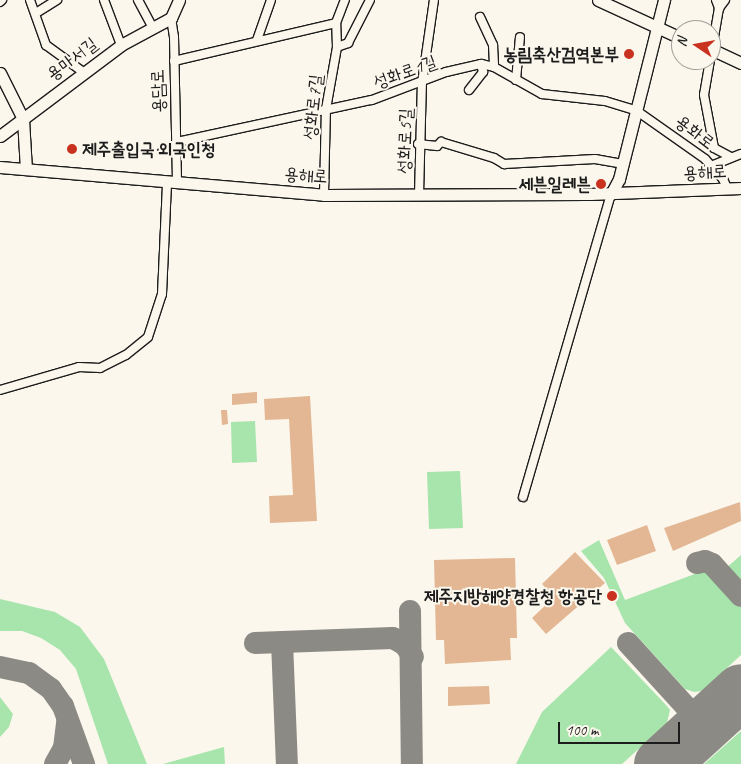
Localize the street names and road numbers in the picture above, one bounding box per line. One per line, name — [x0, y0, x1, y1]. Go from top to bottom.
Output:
street label: 용마서길 — [42, 33, 102, 85]
street label: 성화로1길 — [370, 51, 440, 93]
street label: 용담로 — [146, 69, 170, 113]
street label: 성화로7길 — [299, 73, 327, 141]
street label: 성화로5길 — [393, 108, 417, 174]
street label: 용화로 — [671, 110, 719, 154]
street label: 용해로 — [683, 160, 727, 184]
street label: 용해로 — [284, 163, 328, 187]

